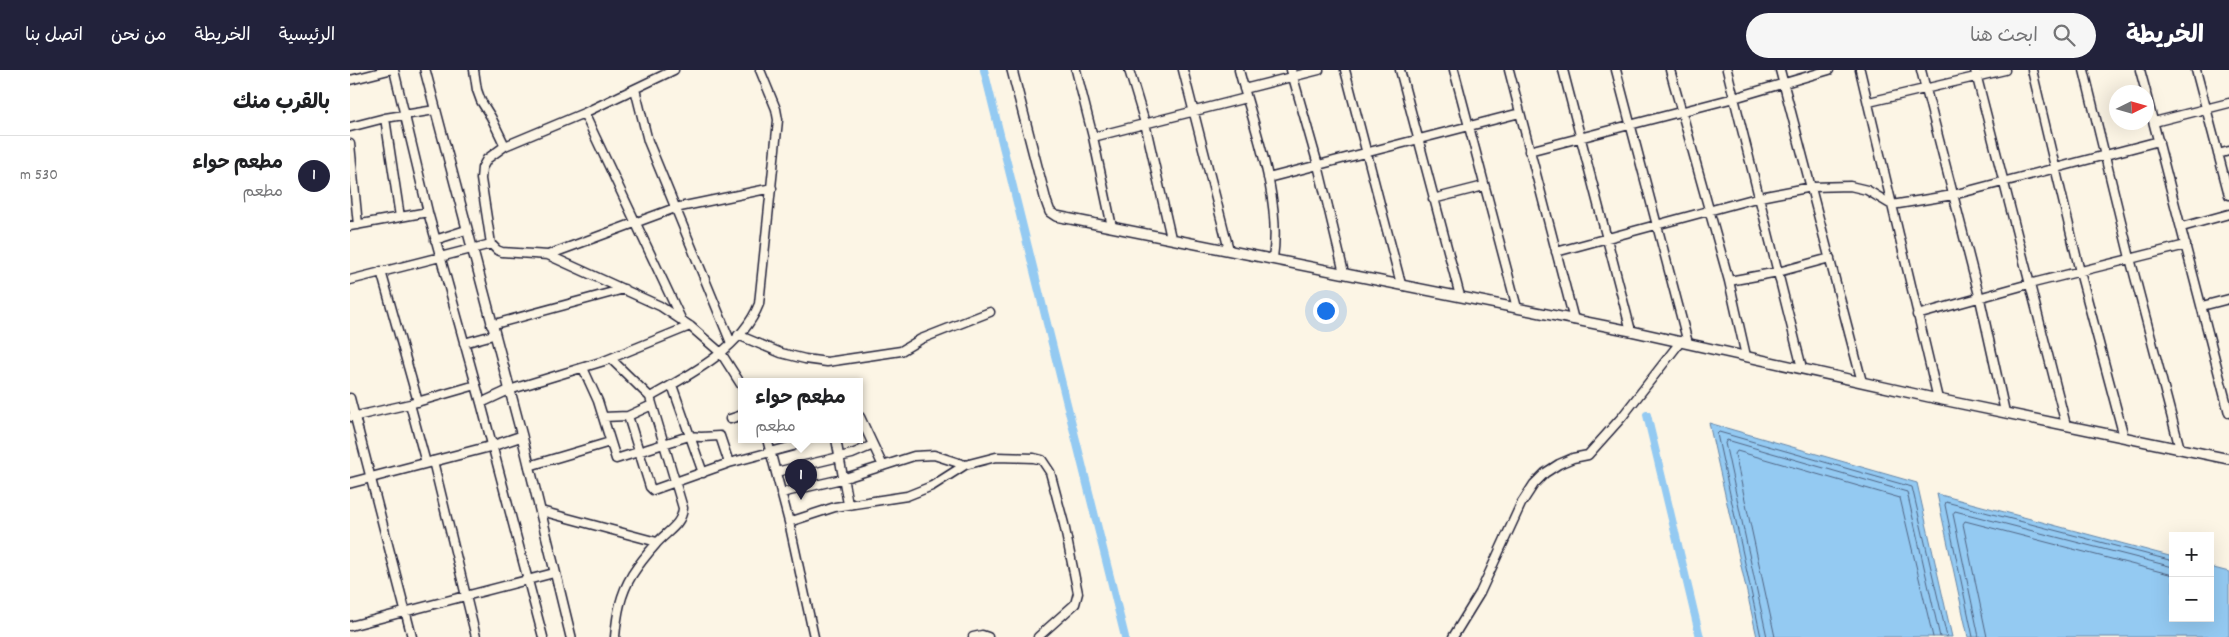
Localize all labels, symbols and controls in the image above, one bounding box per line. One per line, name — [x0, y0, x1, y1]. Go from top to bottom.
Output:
search box — [1746, 13, 2096, 58]
text: الخريطة — [2126, 20, 2204, 54]
icon: search — [2050, 21, 2078, 49]
text: اتصل بنا — [25, 24, 83, 49]
text: من نحن — [111, 24, 167, 49]
text: الخريطة — [195, 24, 251, 49]
text: الرئيسية — [279, 24, 335, 49]
text: ابحث هنا — [1970, 24, 2038, 51]
north arrow — [2109, 85, 2154, 130]
text: بالقرب منك — [233, 89, 330, 119]
text: مطعم حواء — [193, 151, 283, 178]
text: 530 m — [20, 164, 58, 187]
text: 1 — [312, 164, 316, 187]
text: مطعم — [243, 181, 283, 204]
your location — [1313, 298, 1339, 324]
popup — [738, 378, 863, 443]
text: مطعم حواء — [755, 386, 846, 413]
text: مطعم — [755, 416, 796, 439]
pin: 1 — [785, 459, 817, 500]
map controls — [2169, 532, 2214, 622]
button: + — [2169, 532, 2214, 577]
button: − — [2169, 577, 2214, 622]

